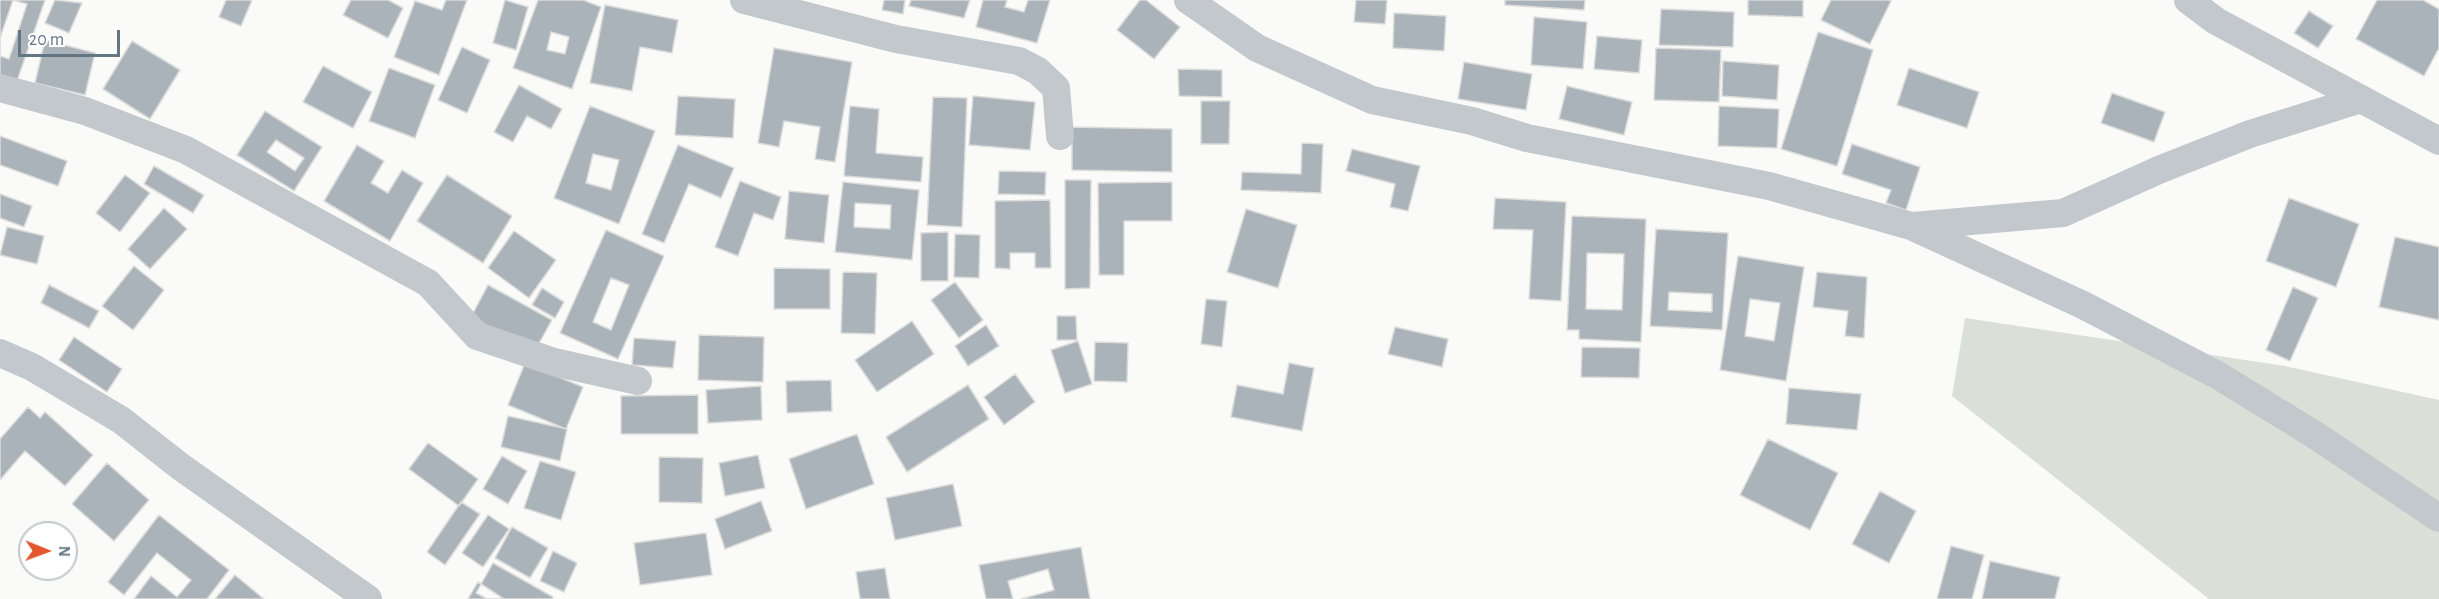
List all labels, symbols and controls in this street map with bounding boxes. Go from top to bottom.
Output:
scale bar [21,18,123,56]
text: 20 m [29,31,64,49]
north arrow [18,521,78,581]
text: N [56,546,72,557]

